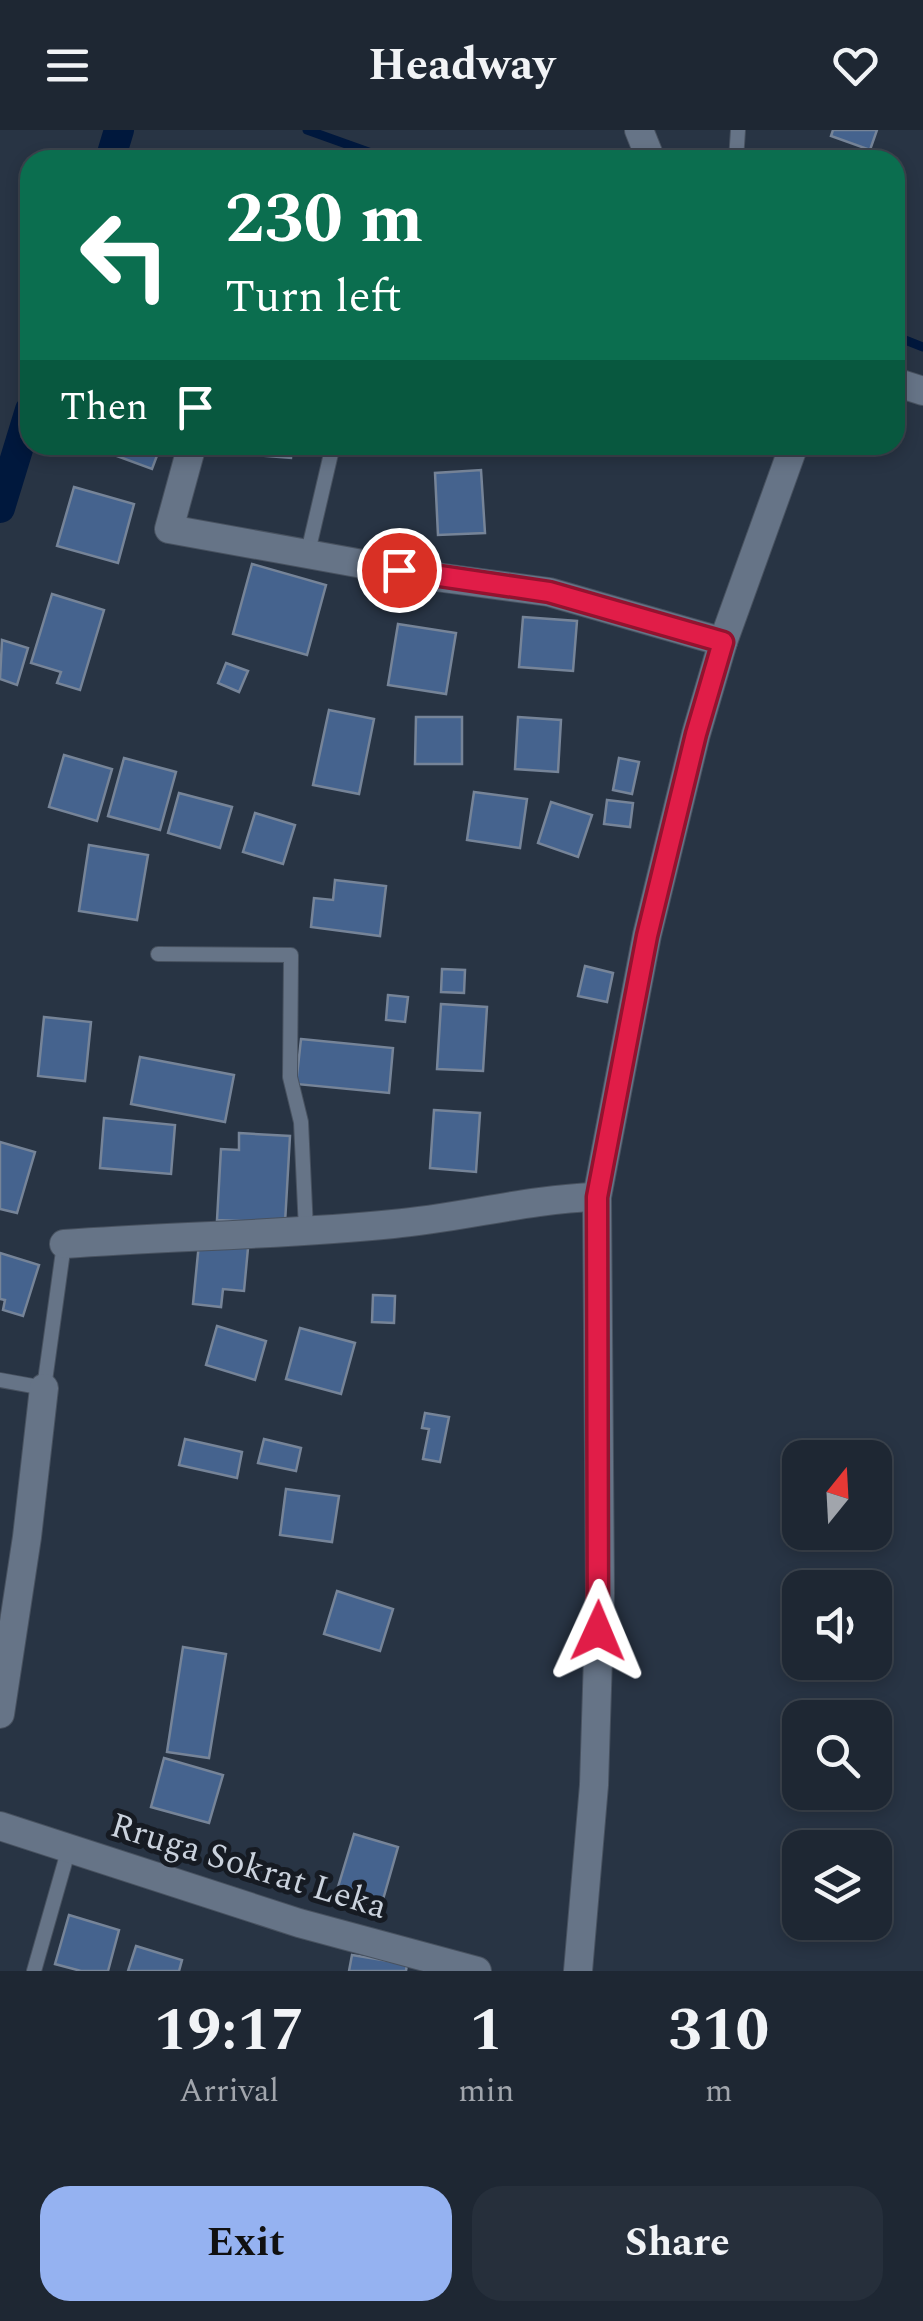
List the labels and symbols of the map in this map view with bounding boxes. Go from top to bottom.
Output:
pin [357,528,442,613]
north arrow [782,1440,892,1550]
position arrow [546,1579,650,1683]
street label: Rruga Sokrat Leka [104,1799,393,1934]

